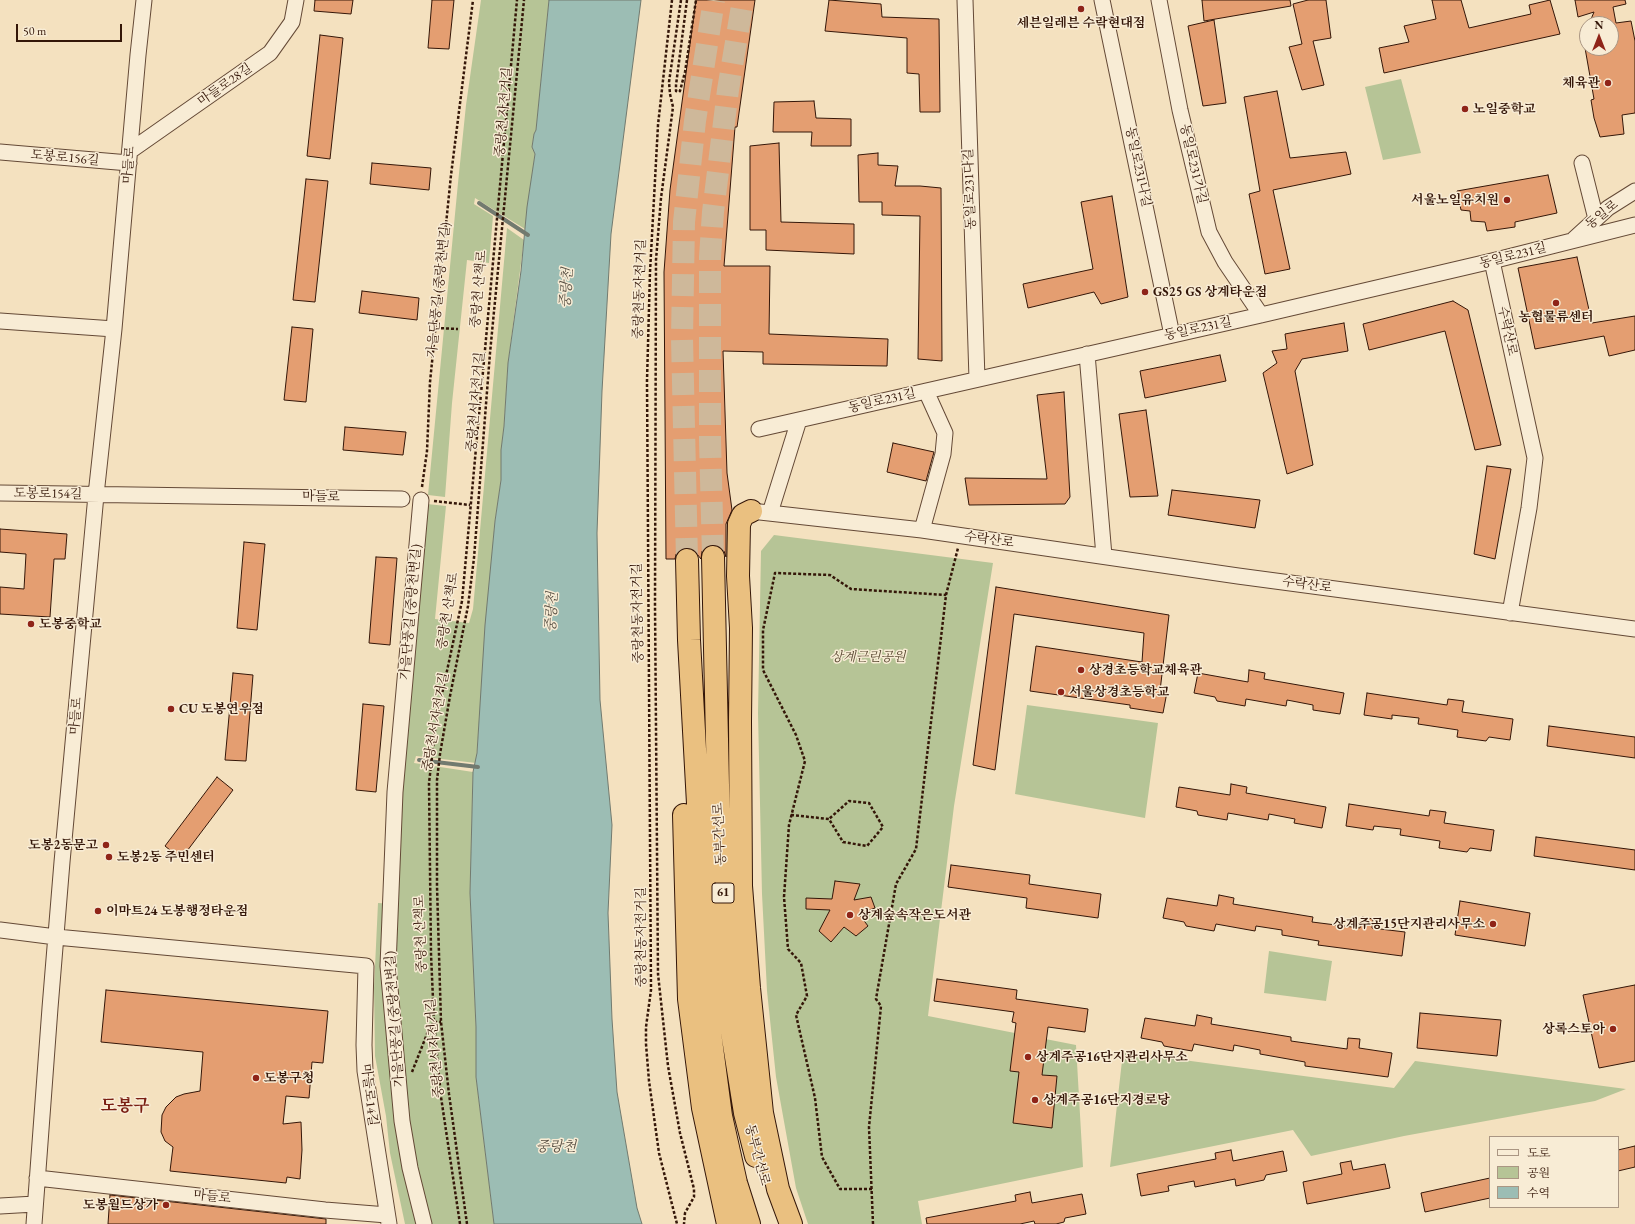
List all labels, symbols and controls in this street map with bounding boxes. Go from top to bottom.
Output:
marker: 세븐일레븐 수락현대점 [1076,4,1086,14]
place label: 세븐일레븐 수락현대점 [1017,15,1145,31]
scale bar [18,16,124,42]
north arrow [1579,16,1619,56]
text: N [1595,18,1603,32]
text: 50 m [23,23,46,39]
street label: 마들로28길 [195,61,255,109]
street label: 중랑천 자전거길 [492,66,516,158]
place label: 체육관 [1562,75,1600,91]
marker: 체육관 [1603,78,1613,88]
place label: 노일중학교 [1473,101,1536,117]
marker: 노일중학교 [1460,104,1470,114]
street label: 동일로231가길 [1176,123,1210,205]
street label: 동일로231나길 [1122,126,1154,208]
street label: 마들로 [120,146,138,184]
street label: 도봉로156길 [30,147,100,169]
street label: 동일로231다길 [961,148,979,230]
place label: 서울노일유치원 [1411,192,1499,208]
marker: 서울노일유치원 [1502,195,1512,205]
street label: 동일로 [1582,197,1622,233]
street label: 가을단풍길 (중랑천변길) [424,221,454,359]
street label: 중랑천동자전거길 [630,239,650,339]
street label: 동일로231길 [1478,240,1548,272]
street label: 중랑천 산책로 [468,249,490,329]
water label: 중랑천 [557,267,577,309]
place label: GS25 GS 상계타운점 [1153,284,1267,300]
marker: GS25 GS 상계타운점 [1140,287,1150,297]
marker: 농협물류센터 [1551,298,1561,308]
street label: 수락산로 [1494,305,1520,357]
place label: 농협물류센터 [1518,309,1594,325]
street label: 동일로231길 [1163,314,1233,344]
street label: 중랑천서자전거길 [464,351,488,453]
street label: 동일로231길 [847,386,917,416]
street label: 도봉로154길 [13,486,83,502]
street label: 마들로 [302,489,340,505]
street label: 수락산로 [963,529,1015,551]
street label: 가을단풍길 (중랑천변길) [397,543,425,681]
street label: 중랑천동자전거길 [629,563,647,663]
street label: 중랑천 산책로 [434,571,462,651]
street label: 수락산로 [1281,574,1333,596]
water label: 중랑천 [543,591,561,633]
place label: 도봉중학교 [39,616,102,632]
marker: 도봉중학교 [26,619,36,629]
park label: 상계근린공원 [830,649,906,665]
place label: 상경초등학교체육관 [1089,662,1202,678]
marker: 상경초등학교체육관 [1076,665,1086,675]
street label: 중랑천서자전거길 [420,671,452,773]
place label: 서울상경초등학교 [1069,684,1169,700]
marker: 서울상경초등학교 [1056,687,1066,697]
street label: 마들로 [67,697,85,735]
place label: CU 도봉연우점 [179,701,264,717]
marker: CU 도봉연우점 [166,704,176,714]
street label: 동부간선로 [711,802,729,866]
place label: 도봉2동문고 [28,837,98,853]
marker: 도봉2동문고 [101,840,111,850]
place label: 도봉2동 주민센터 [117,849,215,865]
marker: 도봉2동 주민센터 [104,852,114,862]
road number: 61 [712,883,734,903]
street label: 중랑천동자전거길 [633,887,649,987]
street label: 중랑천 산책로 [412,895,430,973]
place label: 이마트24 도봉행정타운점 [106,903,248,919]
marker: 이마트24 도봉행정타운점 [93,906,103,916]
place label: 상계숲속작은도서관 [858,907,971,923]
marker: 상계숲속작은도서관 [845,910,855,920]
place label: 상계주공15단지관리사무소 [1333,916,1485,932]
marker: 상계주공15단지관리사무소 [1488,919,1498,929]
street label: 가을단풍길 (중랑천변길) [382,950,408,1088]
street label: 중랑천서자전거길 [423,997,447,1099]
place label: 상록스토아 [1542,1021,1605,1037]
marker: 상록스토아 [1608,1024,1618,1034]
place label: 상계주공16단지관리사무소 [1036,1049,1188,1065]
marker: 상계주공16단지관리사무소 [1023,1052,1033,1062]
street label: 마들로14길 [357,1063,381,1127]
place label: 도봉구청 [264,1070,314,1086]
marker: 도봉구청 [251,1073,261,1083]
place label: 상계주공16단지경로당 [1043,1092,1170,1108]
marker: 상계주공16단지경로당 [1030,1095,1040,1105]
district label: 도봉구 [100,1096,150,1116]
street label: 동부간선로 [741,1123,773,1187]
legend [1489,1136,1619,1208]
water label: 중랑천 [536,1139,576,1155]
text: 도로 [1527,1145,1550,1161]
text: 공원 [1527,1165,1550,1181]
text: 수역 [1527,1185,1550,1201]
street label: 마들로 [192,1187,232,1207]
place label: 도봉월드상가 [83,1197,158,1213]
marker: 도봉월드상가 [161,1200,171,1210]

